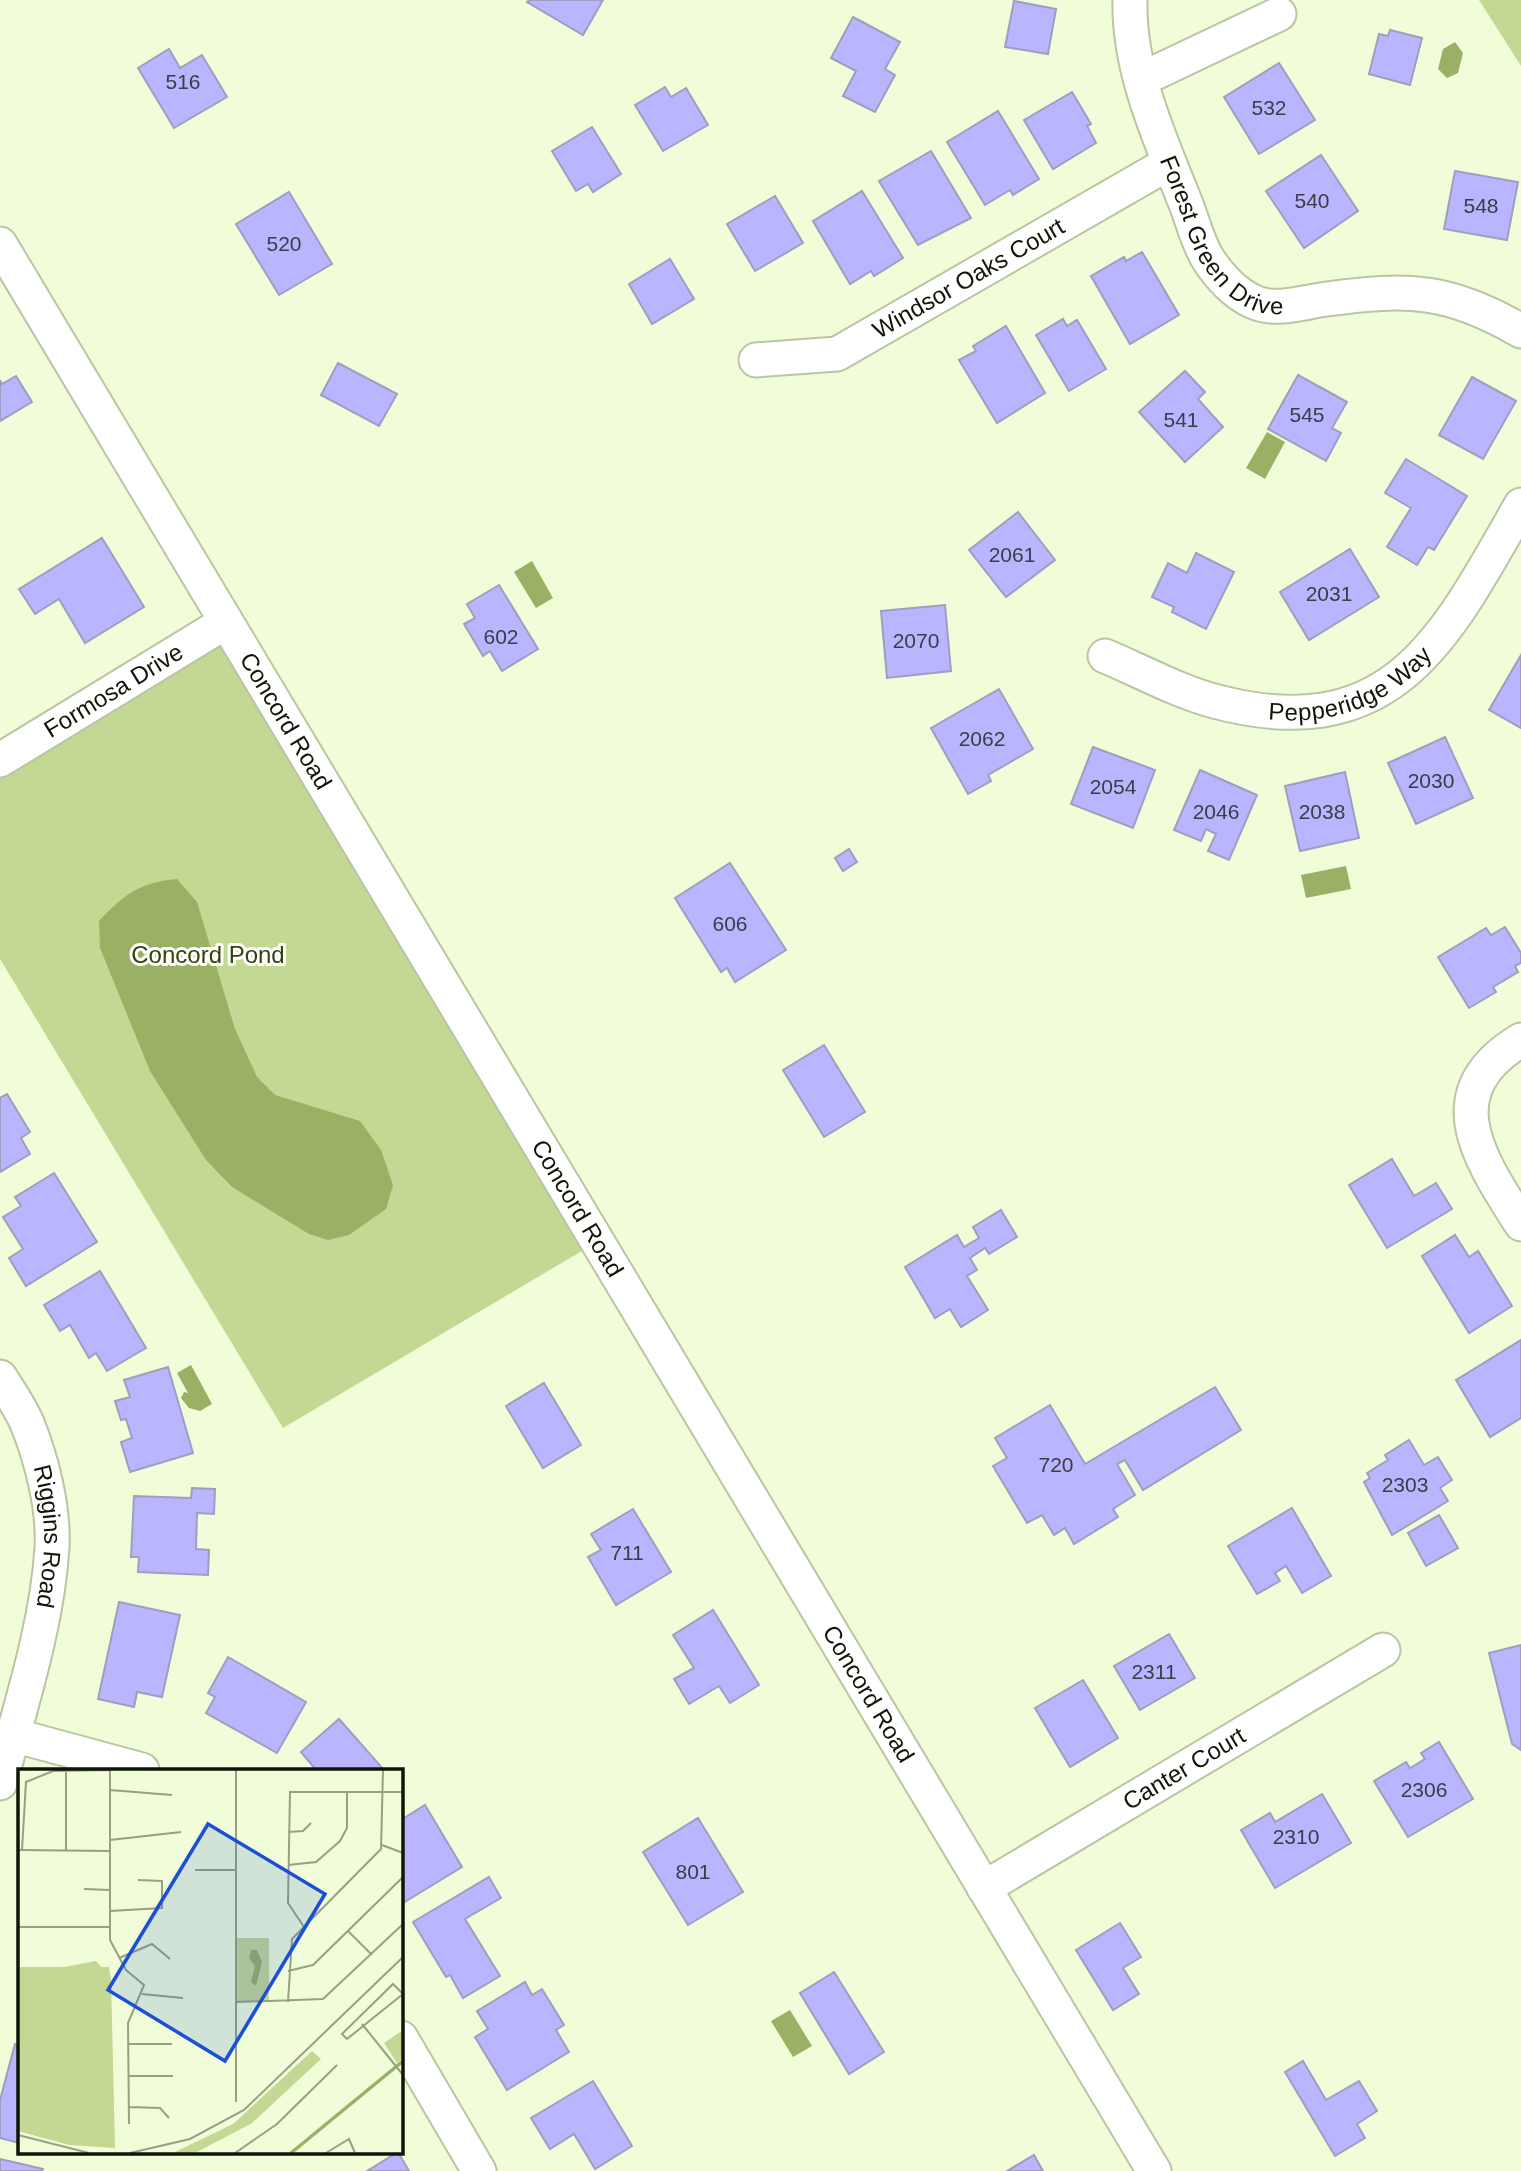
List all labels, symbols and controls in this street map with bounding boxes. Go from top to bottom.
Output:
house number: 516 [165,70,201,93]
house number: 532 [1251,96,1287,119]
street label: Forest Green Drive [1155,151,1283,319]
house number: 540 [1294,189,1330,212]
house number: 548 [1463,194,1499,217]
street label: Windsor Oaks Court [868,212,1069,343]
house number: 520 [266,232,302,255]
house number: 545 [1289,403,1325,426]
house number: 541 [1163,408,1199,431]
house number: 2061 [989,543,1035,566]
house number: 2031 [1306,582,1352,605]
house number: 602 [483,625,519,648]
house number: 2070 [893,629,939,652]
street label: Formosa Drive [39,638,187,743]
street label: Pepperidge Way [1268,641,1436,725]
street label: Concord Road [235,647,337,794]
house number: 2062 [959,727,1005,750]
house number: 2030 [1408,769,1454,792]
house number: 2054 [1090,775,1137,798]
house number: 2046 [1193,800,1239,823]
house number: 2038 [1299,800,1345,823]
house number: 606 [712,912,748,935]
park label: Concord Pond [131,941,285,968]
street label: Concord Road [527,1135,629,1281]
house number: 720 [1038,1453,1074,1476]
street label: Riggins Road [29,1462,66,1610]
house number: 2303 [1382,1473,1428,1496]
house number: 711 [610,1541,644,1564]
street label: Concord Road [817,1620,920,1767]
house number: 2311 [1131,1660,1177,1683]
street label: Canter Court [1118,1721,1250,1815]
inset map [18,1769,402,2154]
house number: 2306 [1401,1778,1447,1801]
house number: 2310 [1273,1825,1319,1848]
house number: 801 [675,1860,711,1883]

